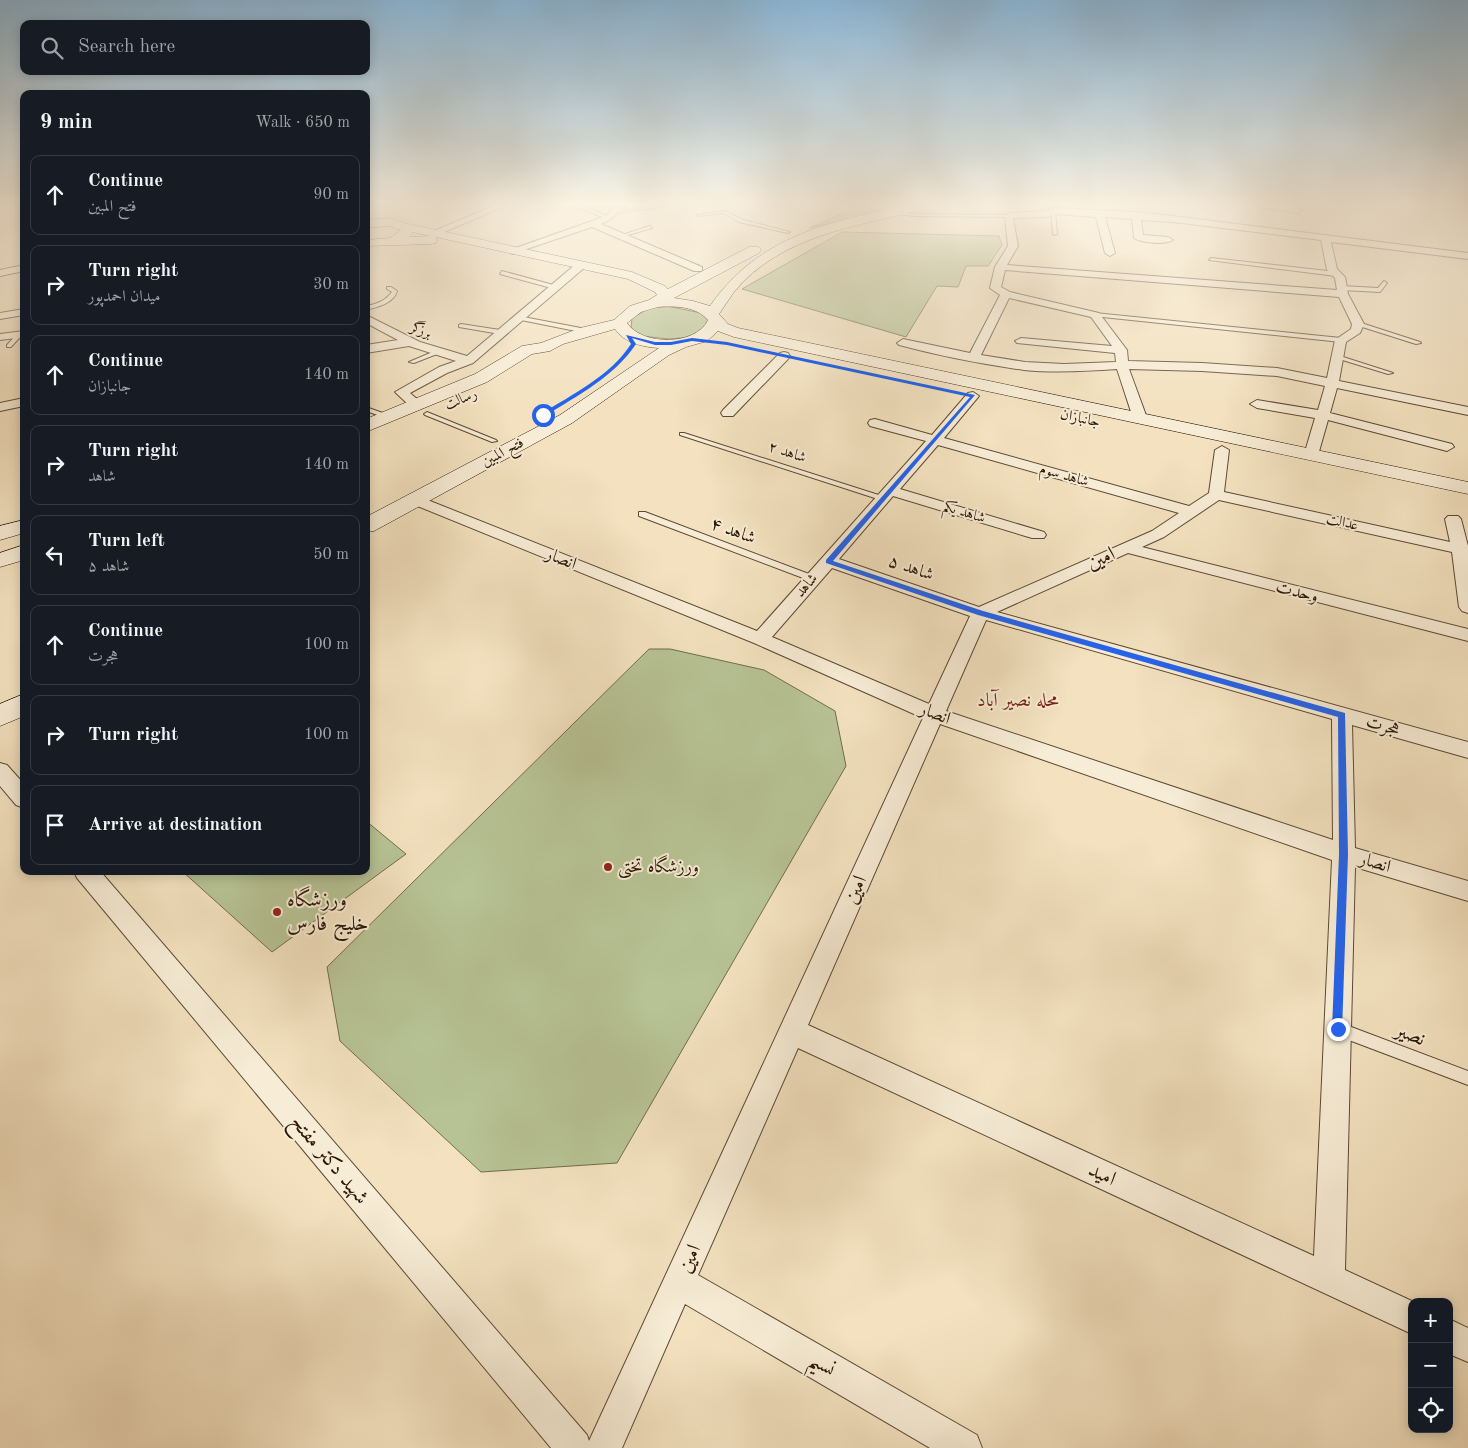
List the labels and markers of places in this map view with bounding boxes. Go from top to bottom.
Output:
place label: ورزشگاه تختی [618,854,699,879]
marker: ورزشگاه تختی [602,861,614,873]
place label: ورزشگاه خلیج فارس [287,886,369,942]
marker: ورزشگاه خلیج فارس [271,906,283,918]

